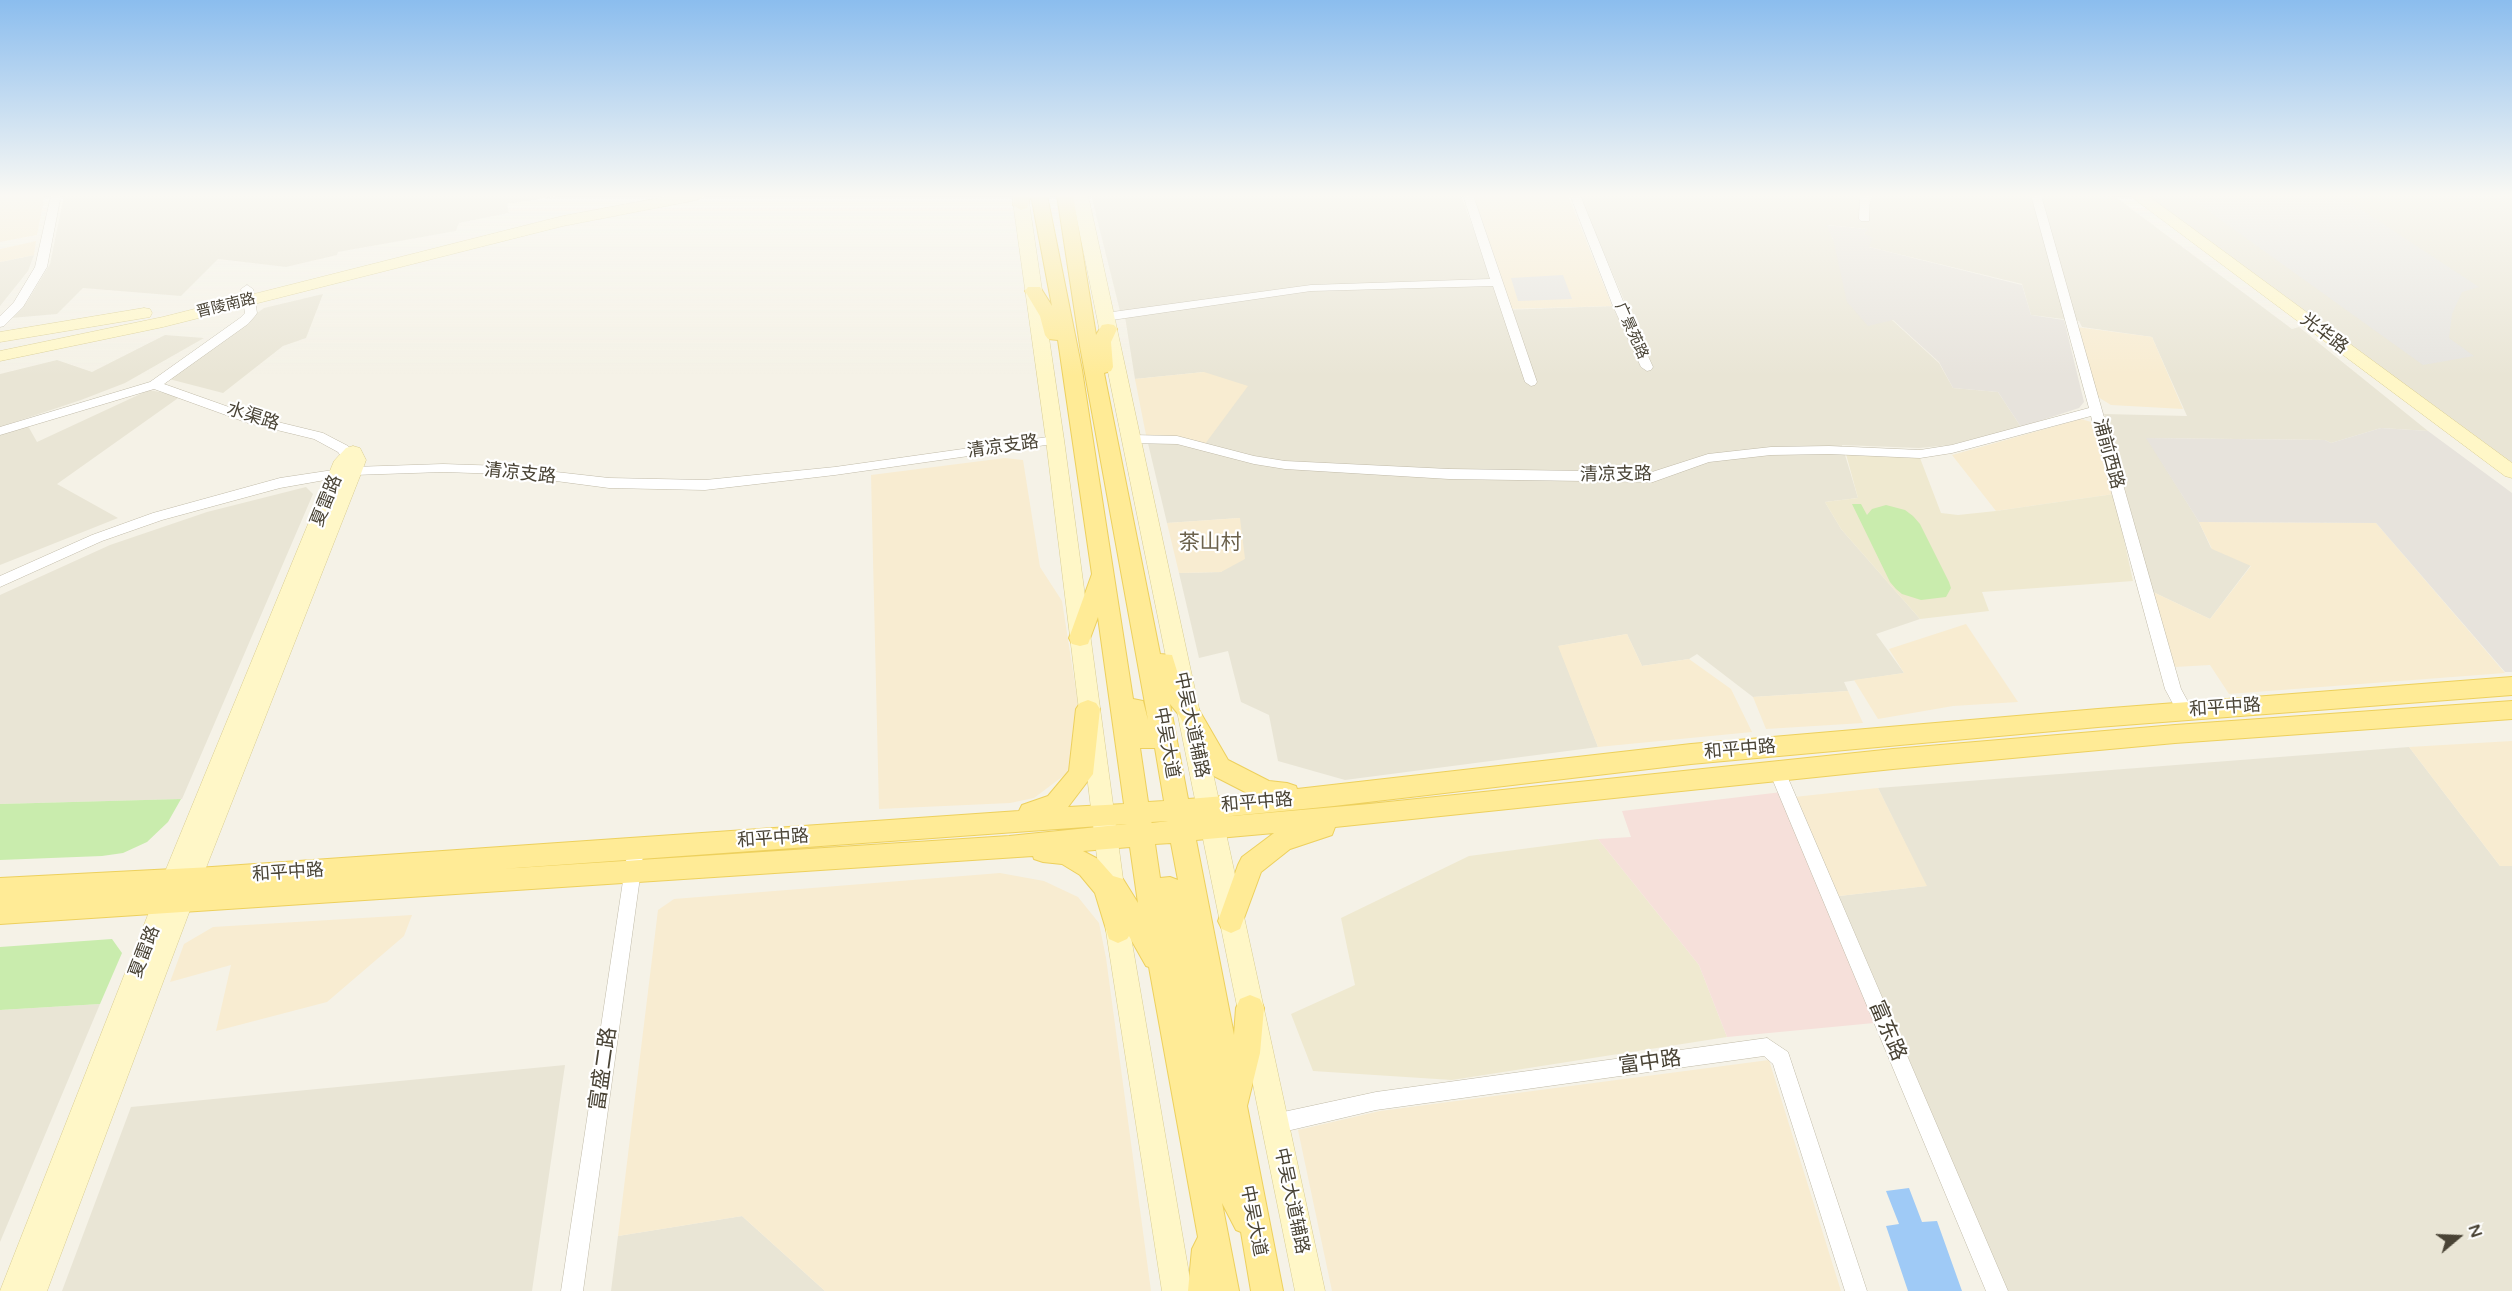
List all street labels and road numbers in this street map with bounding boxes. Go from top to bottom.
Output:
street label: 晋陵南路 [195,290,257,322]
street label: 广景苑路 [1611,300,1651,362]
street label: 光华路 [2296,309,2352,359]
street label: 水渠路 [224,398,282,436]
street label: 浦前西路 [2088,416,2128,492]
street label: 清凉支路 [966,431,1040,463]
street label: 清凉支路 [483,459,557,489]
street label: 清凉支路 [1580,464,1652,486]
street label: 夏雷路 [307,472,347,530]
street label: 中吴大道辅路 [1169,670,1213,780]
street label: 和平中路 [2188,695,2262,721]
street label: 中吴大道 [1149,706,1183,780]
street label: 和平中路 [1703,736,1777,764]
street label: 和平中路 [1220,789,1294,817]
street label: 和平中路 [736,826,810,852]
street label: 和平中路 [251,860,325,886]
street label: 夏雷路 [125,923,165,981]
street label: 富东路 [1863,997,1911,1065]
street label: 富盛二路 [586,1026,622,1112]
street label: 富中路 [1617,1046,1683,1080]
street label: 中吴大道辅路 [1269,1146,1313,1256]
street label: 中吴大道 [1236,1184,1270,1258]

